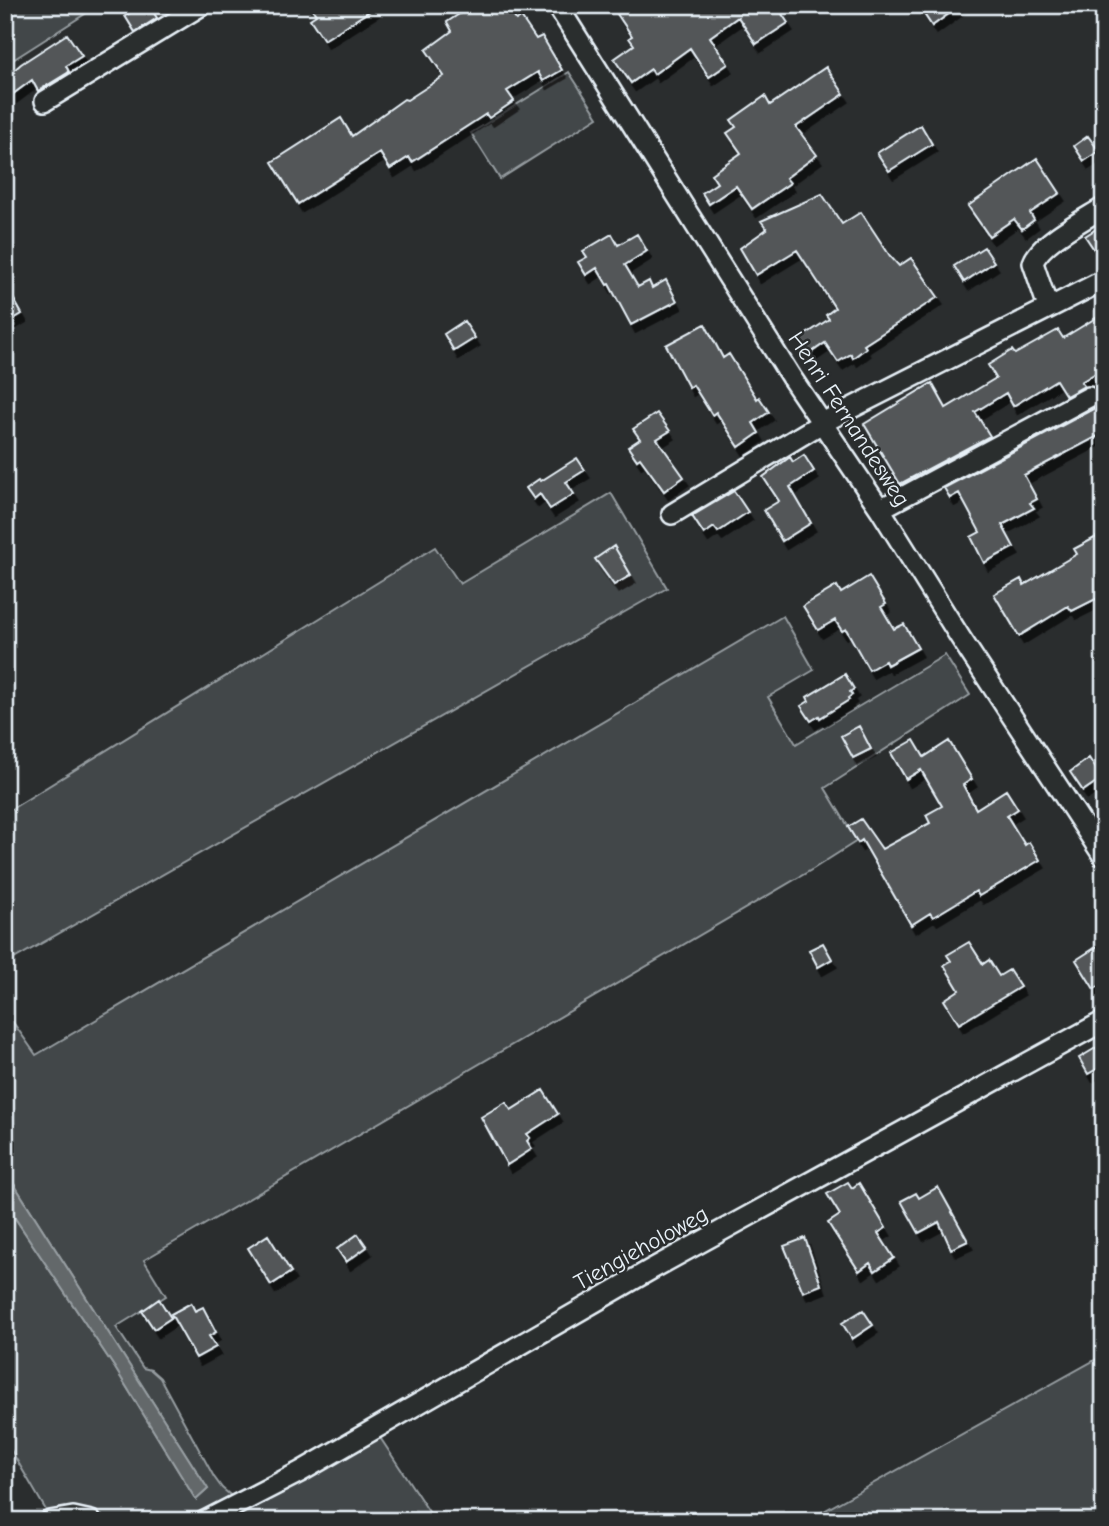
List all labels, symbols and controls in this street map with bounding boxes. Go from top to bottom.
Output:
street label: Henri Fernandesweg [782,326,916,512]
street label: Tiengieholoweg [569,1200,713,1296]

